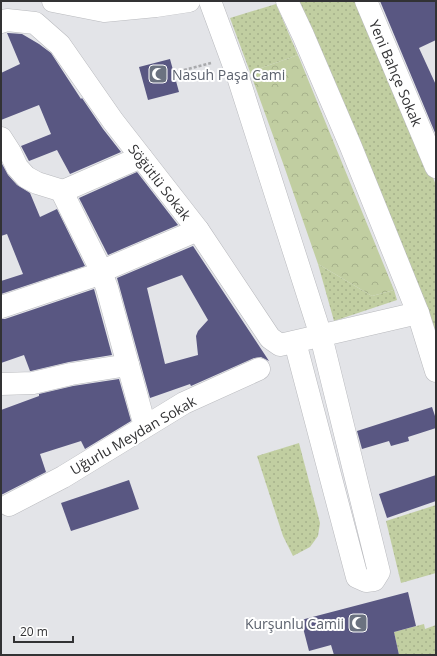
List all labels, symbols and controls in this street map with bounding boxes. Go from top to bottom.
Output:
street label: Yeni Bahçe Sokak [365,17,427,130]
mosque icon: Nasuh Paşa Cami [147,63,169,85]
place label: Nasuh Paşa Cami [172,65,285,84]
street label: Söğütlü Sokak [124,140,196,224]
street label: Uğurlu Meydan Sokak [67,391,200,479]
mosque icon: Kurşunlu Camii [347,612,369,634]
place label: Kurşunlu Camii [245,614,344,633]
scale bar [14,618,73,644]
text: 20 m [20,623,48,640]

